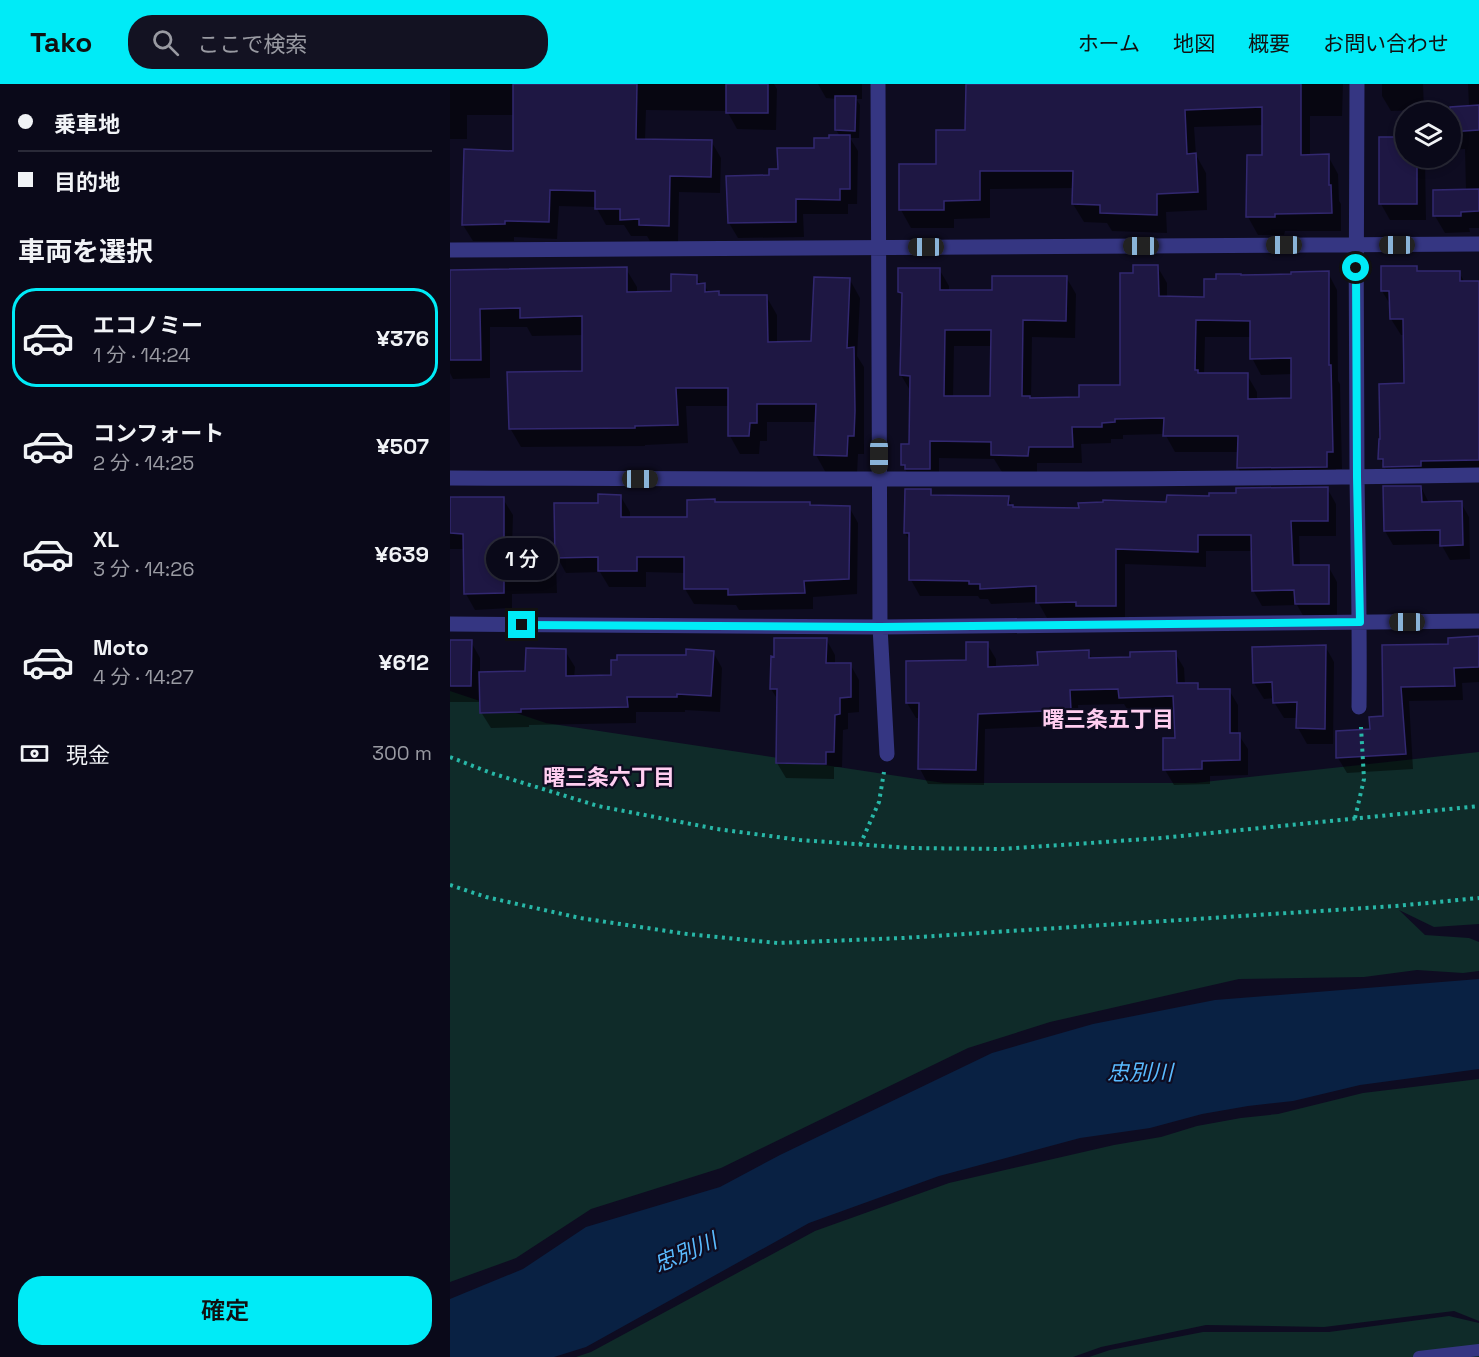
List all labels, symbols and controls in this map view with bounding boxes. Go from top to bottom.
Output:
search box [128,15,548,69]
text: Tako [30,24,92,60]
icon: search [149,26,182,59]
text: ここで検索 [197,30,307,58]
text: ホーム [1078,30,1140,57]
text: 地図 [1173,30,1215,57]
text: 概要 [1248,30,1290,57]
text: お問い合わせ [1323,30,1449,57]
map controls [1395,102,1461,168]
button: layers [1395,102,1461,168]
text: 乗車地 [54,110,120,138]
text: 目的地 [54,168,120,196]
text: 車両を選択 [18,234,153,269]
car [1266,236,1302,254]
car [1379,236,1415,254]
car [1123,237,1159,255]
car [908,238,944,256]
route start [1342,254,1369,281]
icon: car [21,311,75,365]
text: エコノミー [93,311,203,339]
text: ¥376 [376,324,429,352]
text: 1 分 · 14:24 [93,342,190,368]
icon: car [21,419,75,473]
text: コンフォート [93,419,224,447]
text: ¥507 [376,432,429,460]
car [870,438,888,474]
text: 2 分 · 14:25 [93,450,194,476]
car [622,470,658,488]
text: XL [93,525,119,553]
icon: car [21,527,75,581]
callout: 1 分 [486,538,558,580]
text: ¥639 [375,540,429,568]
text: 1 分 [505,546,539,572]
text: 3 分 · 14:26 [93,556,194,582]
route end [508,611,535,638]
car [1389,613,1425,631]
text: Moto [93,633,149,661]
icon: car [21,635,75,689]
text: ¥612 [379,648,429,676]
text: 4 分 · 14:27 [93,664,194,690]
district label: 曙三条五丁目 [1042,705,1174,733]
icon: cash [18,737,51,770]
text: 300 m [372,740,432,766]
text: 現金 [66,741,110,769]
district label: 曙三条六丁目 [543,763,675,791]
water label: 忠別川 [1107,1058,1175,1086]
water label: 忠別川 [649,1225,723,1278]
button: 確定 [18,1276,432,1345]

